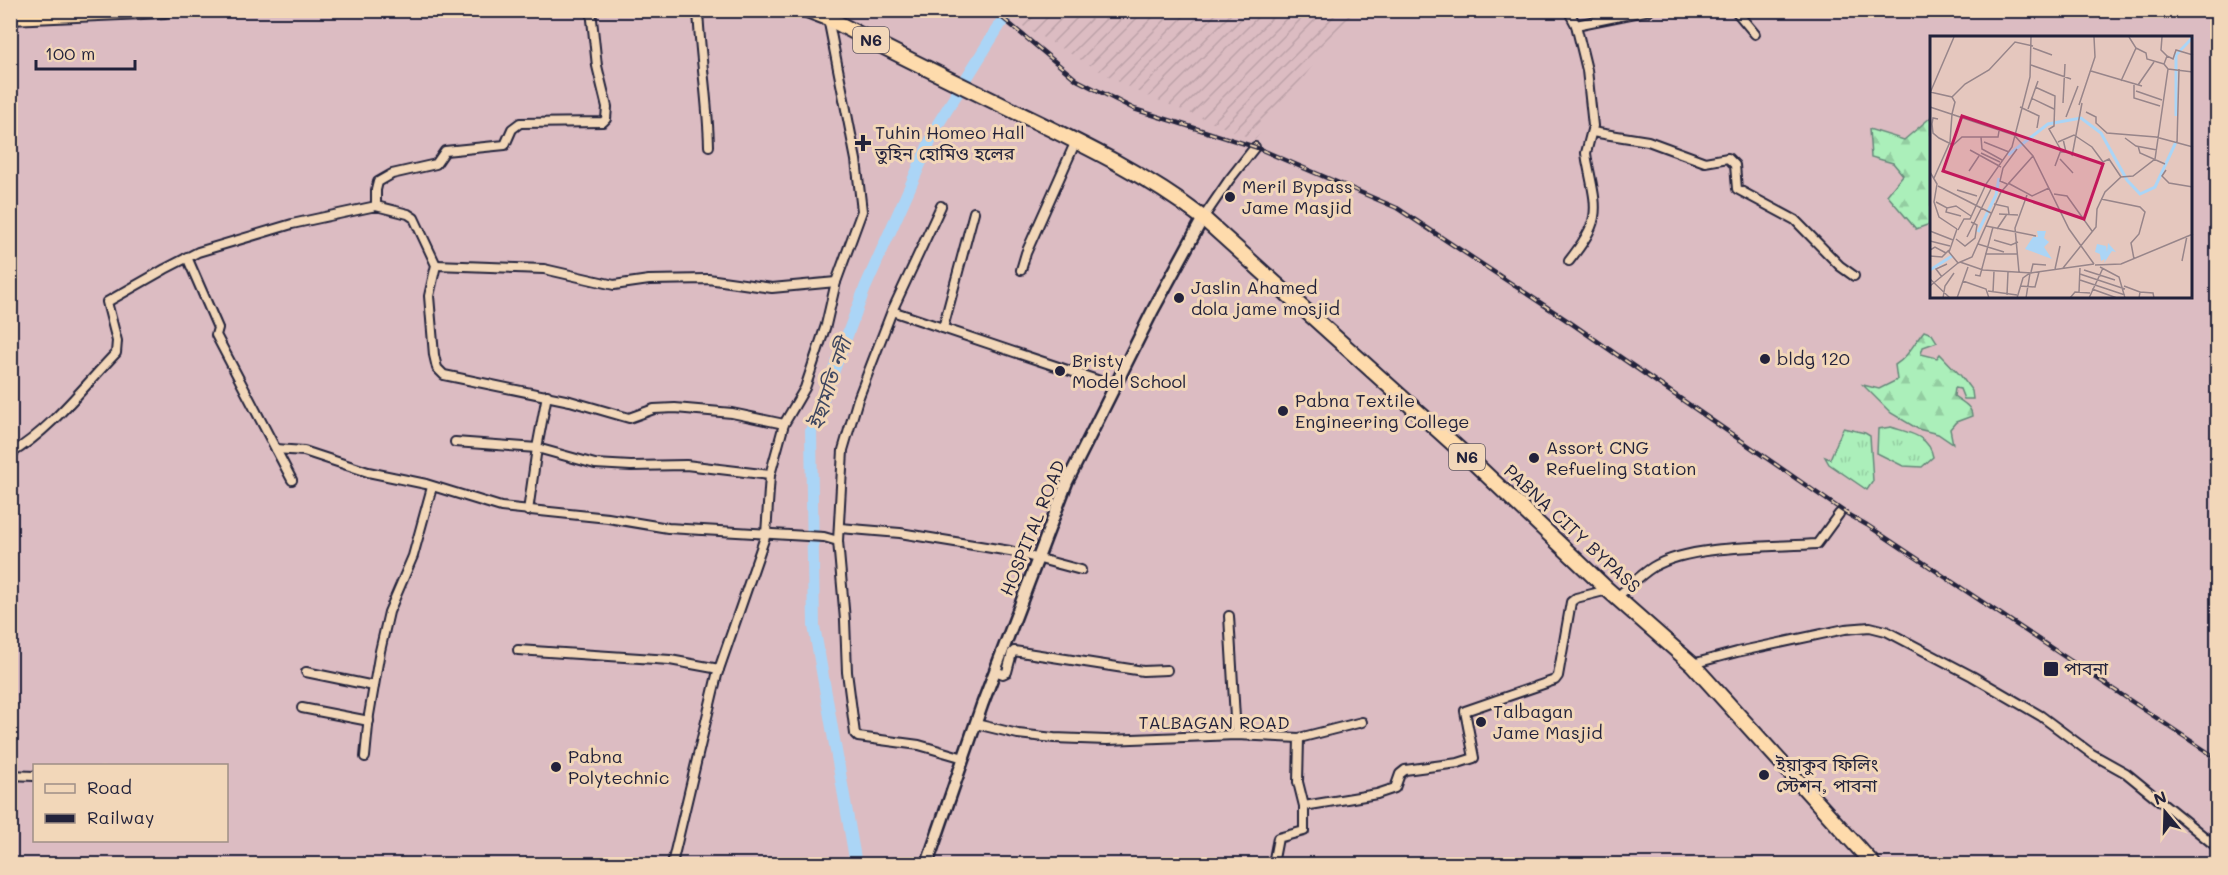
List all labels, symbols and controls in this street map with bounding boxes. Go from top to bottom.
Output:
road number: N6 [853,27,889,53]
scale bar [36,33,135,71]
inset map [1930,36,2192,298]
text: 100 m [45,41,95,65]
place label: Tuhin Homeo Hall তুহিন হোমিও হলের [874,120,1025,165]
marker: Tuhin Homeo Hall তুহিন হোমিও হলের [856,136,870,150]
place label: Meril Bypass Jame Masjid [1242,174,1353,219]
marker: Meril Bypass Jame Masjid [1223,190,1237,204]
place label: Jaslin Ahamed dola jame mosjid [1191,275,1340,320]
marker: Jaslin Ahamed dola jame mosjid [1172,291,1186,305]
water label: ইছামতি নদী [801,331,858,433]
place label: bldg 120 [1777,346,1850,370]
place label: Bristy Model School [1072,348,1187,393]
marker: bldg 120 [1758,352,1772,366]
marker: Bristy Model School [1053,364,1067,378]
place label: Pabna Textile Engineering College [1295,388,1470,433]
marker: Pabna Textile Engineering College [1276,404,1290,418]
place label: Assort CNG Refueling Station [1546,435,1696,480]
road number: N6 [1449,444,1485,470]
marker: Assort CNG Refueling Station [1527,451,1541,465]
street label: HOSPITAL ROAD [994,456,1070,599]
street label: PABNA CITY BYPASS [1499,459,1646,598]
place label: পাবনা [2064,656,2108,680]
marker: পাবনা [2042,660,2060,678]
place label: Talbagan Jame Masjid [1493,699,1603,744]
street label: TALBAGAN ROAD [1138,710,1290,734]
marker: Talbagan Jame Masjid [1474,715,1488,729]
place label: Pabna Polytechnic [568,744,669,789]
place label: ইয়াকুব ফিলিং স্টেশন, পাবনা [1775,752,1878,797]
marker: Pabna Polytechnic [549,760,563,774]
legend [33,764,228,842]
marker: ইয়াকুব ফিলিং স্টেশন, পাবনা [1757,768,1771,782]
text: Road [87,775,132,799]
north arrow [2135,782,2195,842]
text: N [2151,785,2169,809]
text: Railway [87,805,154,829]

